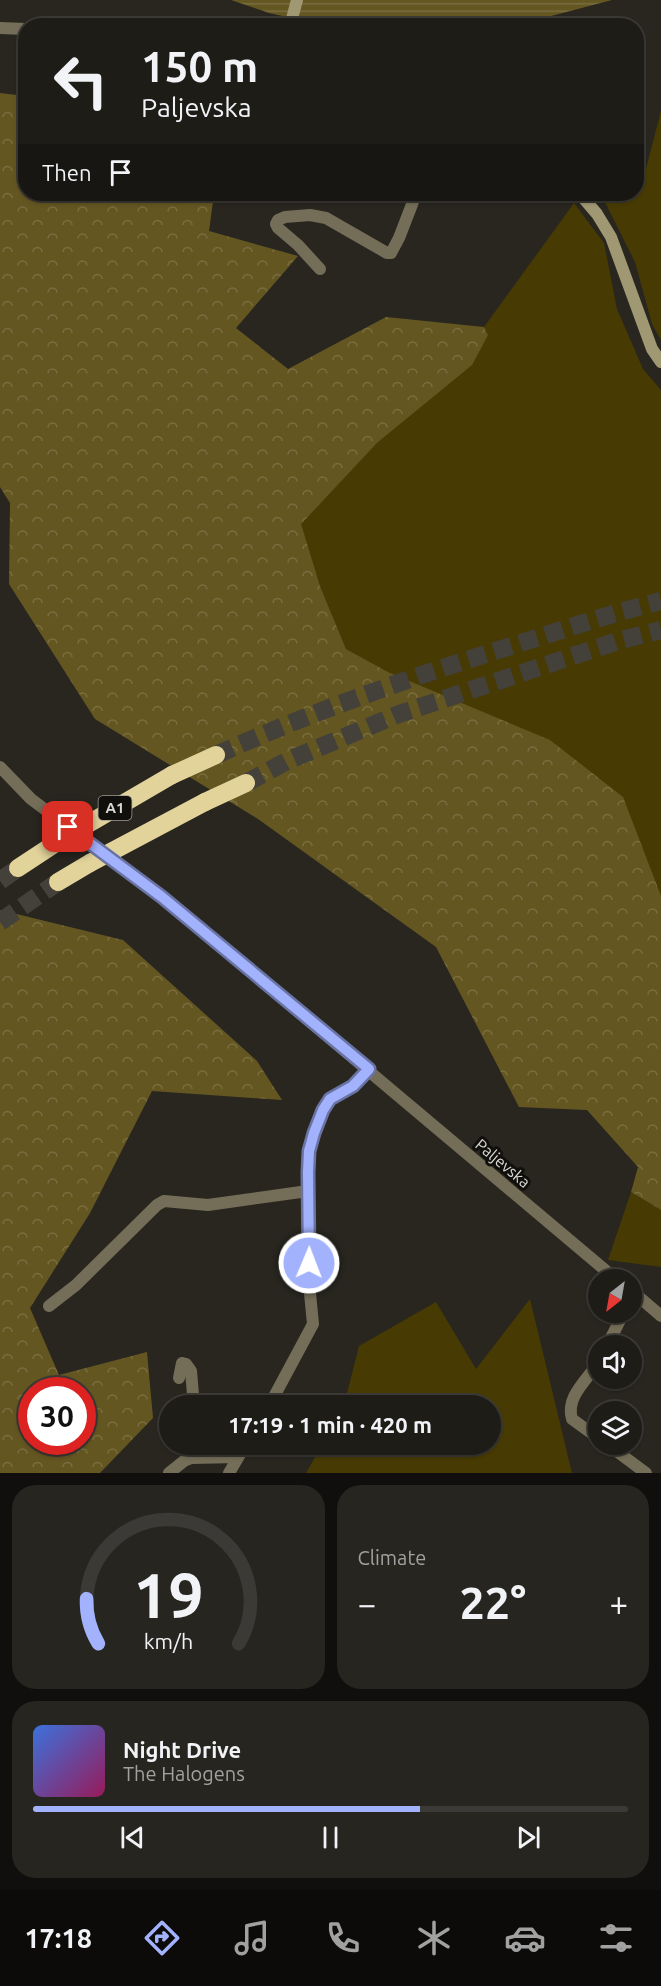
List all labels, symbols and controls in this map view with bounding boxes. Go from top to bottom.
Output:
icon: left [42,42,120,120]
text: 150 m [141,43,258,90]
text: Paljevska [141,92,252,122]
icon: arrive [104,156,137,189]
text: Then [42,160,92,185]
road number: A1 [98,796,132,820]
pin [42,801,93,852]
icon: arrive [51,810,84,843]
street label: Paljevska [472,1135,534,1191]
position arrow [277,1231,341,1295]
north arrow [588,1269,642,1323]
map controls [588,1269,642,1455]
button: sound [588,1335,642,1389]
speed limit sign: 30 [18,1377,96,1455]
button: layers [588,1401,642,1455]
text: 17:19 · 1 min · 420 m [228,1412,432,1437]
text: Climate [358,1546,426,1569]
text: 19 [133,1560,203,1630]
text: 22° [459,1577,526,1628]
text: − [358,1585,376,1622]
text: + [609,1585,628,1622]
text: km/h [143,1629,193,1653]
text: Night Drive [123,1737,241,1762]
text: The Halogens [123,1762,245,1785]
icon: previous [116,1821,149,1854]
icon: pause [314,1821,347,1854]
icon: next [512,1821,545,1854]
icon: directions [141,1917,183,1959]
icon: music [231,1917,273,1959]
icon: phone [322,1917,364,1959]
icon: climate [413,1917,455,1959]
icon: car [504,1917,546,1959]
icon: filters [595,1917,637,1959]
text: 17:18 [24,1923,92,1953]

